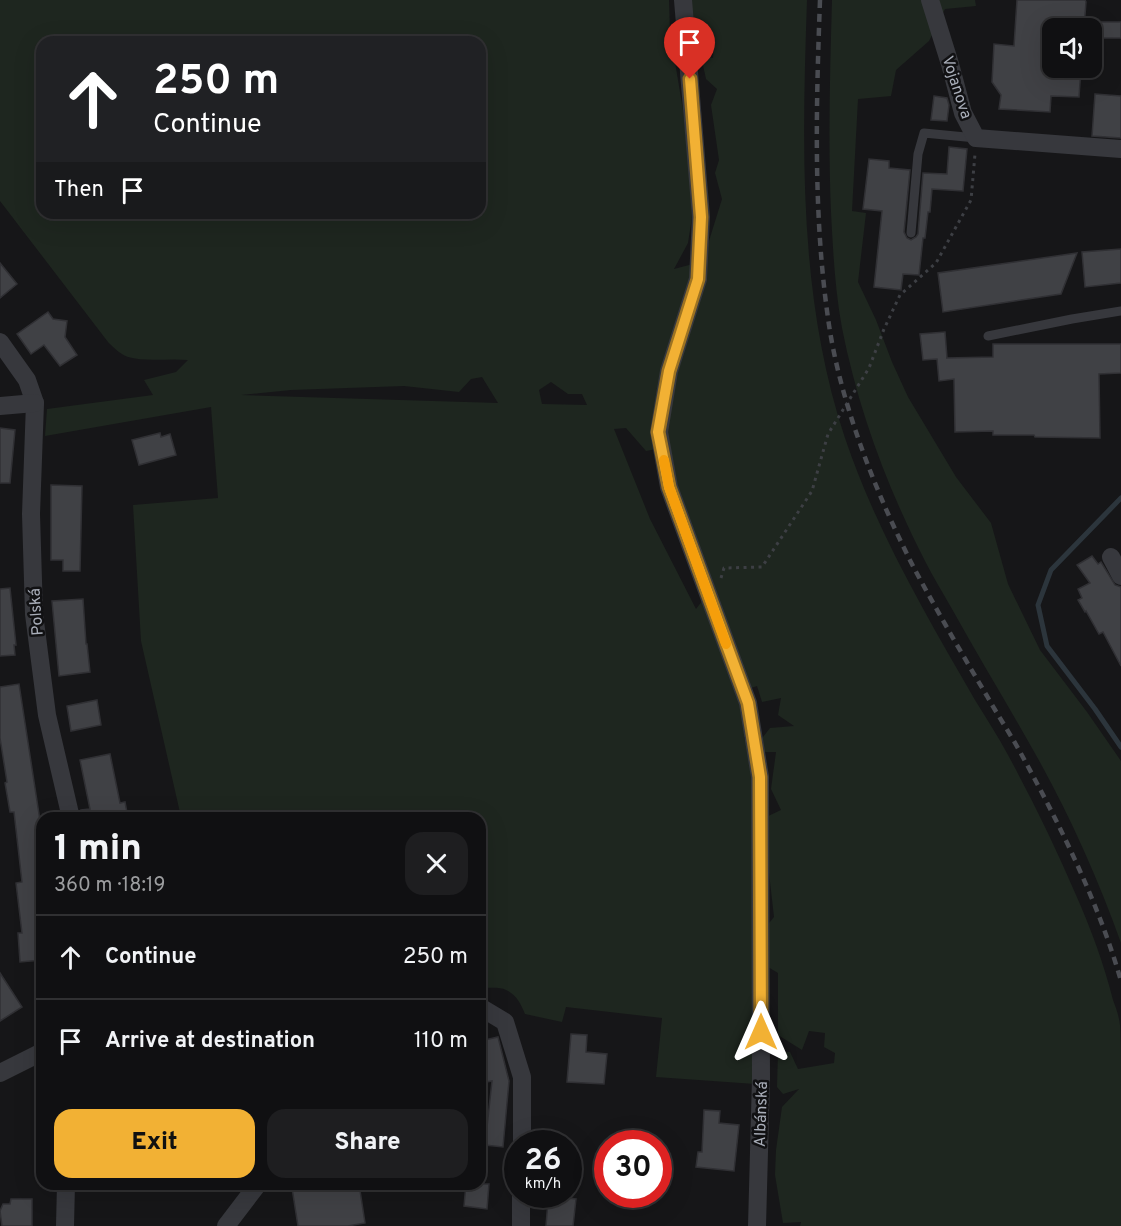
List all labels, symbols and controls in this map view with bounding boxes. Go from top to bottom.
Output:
pin [664,17,715,79]
map controls [1042,18,1102,78]
button: sound [1042,18,1102,78]
icon: arrive [673,26,706,59]
street label: Vojanova [937,54,976,122]
text: 250 m [153,56,279,109]
icon: ahead [54,60,132,138]
text: Continue [153,108,262,142]
icon: arrive [116,174,149,207]
text: Then [54,177,104,204]
street label: Polská [25,587,49,636]
text: 1 min [54,827,142,873]
button: close [405,832,468,895]
text: 360 m · 18:19 [54,873,165,899]
icon: ahead [54,941,87,974]
text: Continue [105,944,196,971]
text: 250 m [403,944,468,971]
position arrow [729,1000,793,1064]
icon: arrive [54,1025,87,1058]
text: Arrive at destination [105,1028,315,1055]
text: 110 m [414,1028,468,1055]
street label: Albánská [751,1081,773,1147]
button: Exit [54,1109,255,1178]
button: Share [267,1109,468,1178]
speed limit sign: 30 [594,1130,672,1208]
text: 26 [525,1143,561,1180]
text: km/h [525,1175,561,1194]

